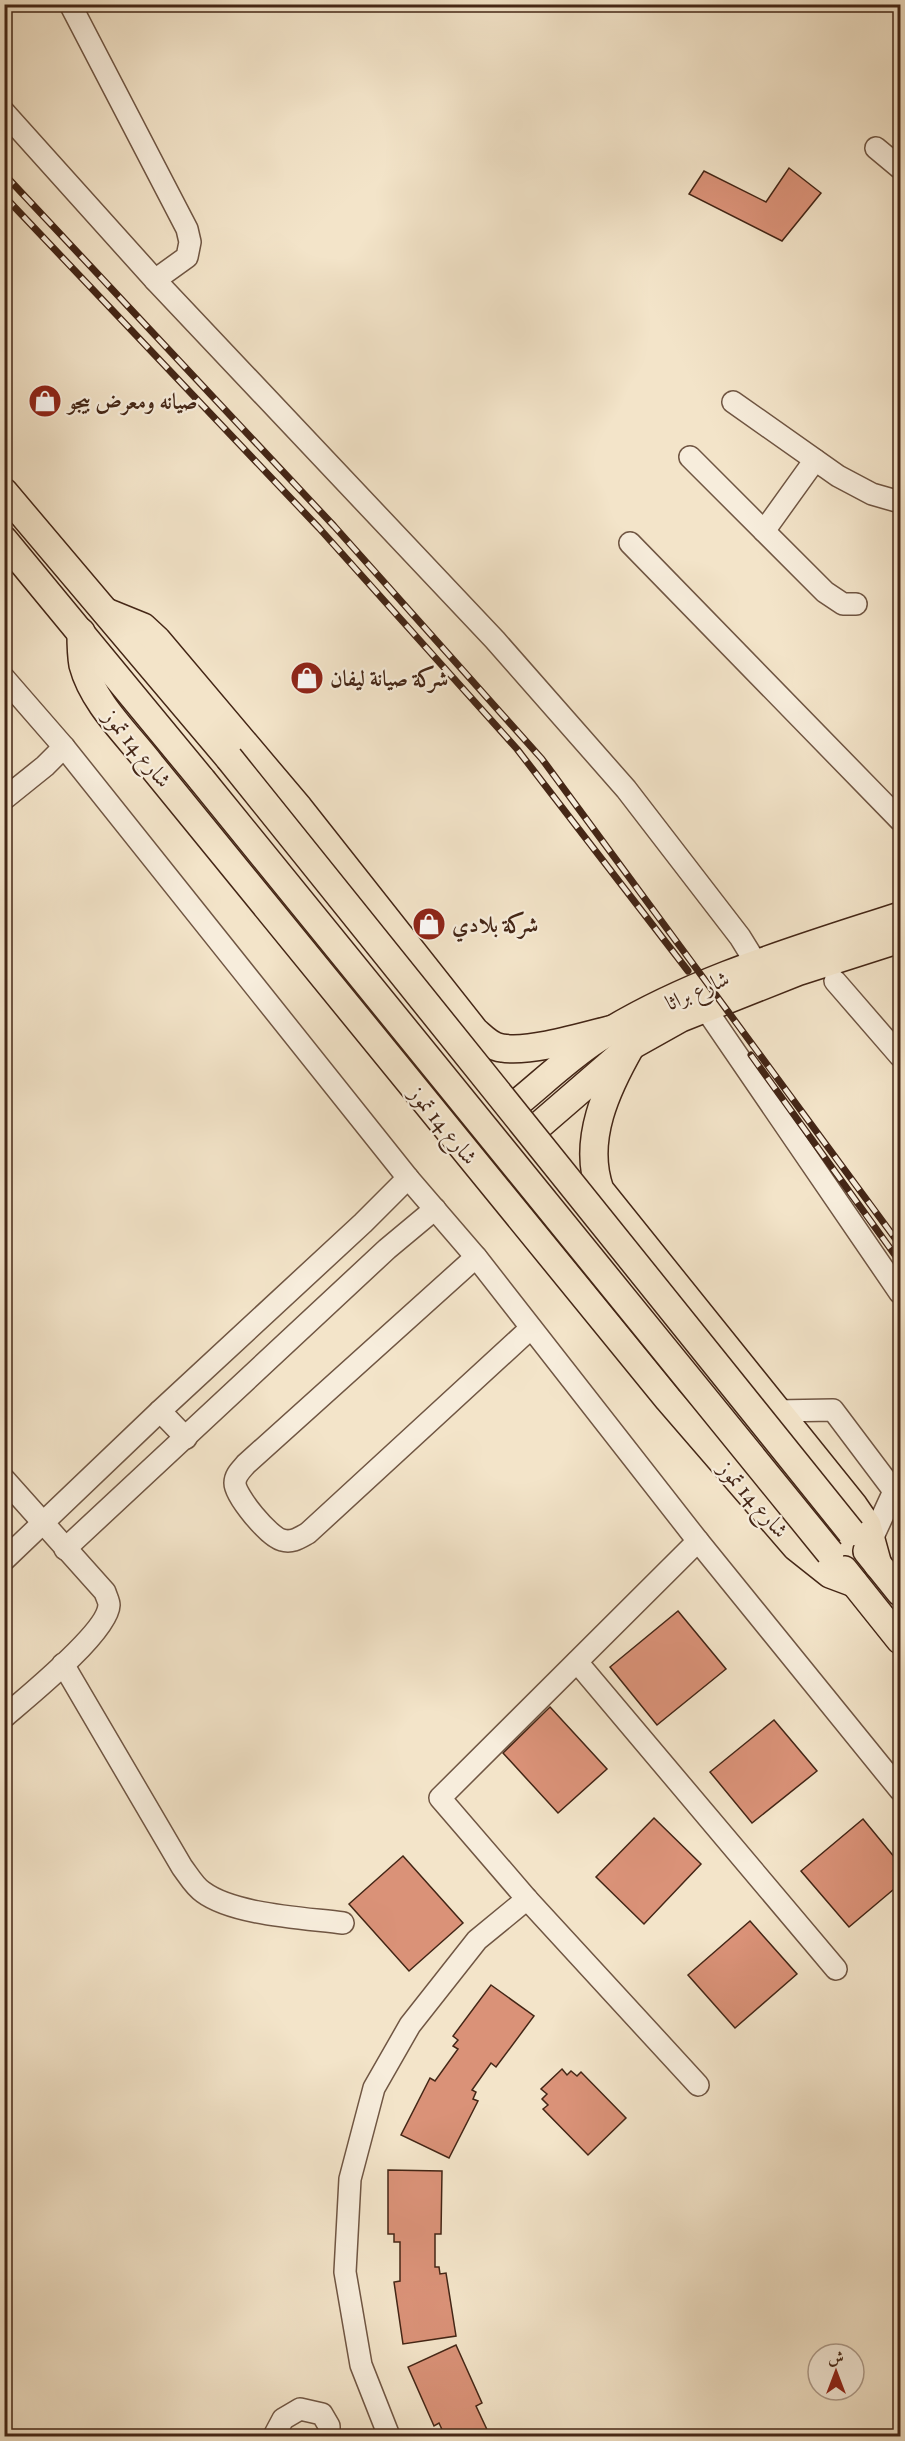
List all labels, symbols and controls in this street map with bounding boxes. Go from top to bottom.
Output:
shop icon: صيانه ومعرض بيجو [27,383,63,419]
place label: صيانه ومعرض بيجو [66,388,198,416]
shop icon: شركة صيانة ليفان [289,660,325,696]
place label: شركة صيانة ليفان [330,665,448,693]
street label: شارع 14 تموز [93,702,177,796]
shop icon: شركة بلادي [411,906,447,942]
place label: شركة بلادي [452,911,538,943]
street label: شارع براثا [661,964,735,1021]
street label: شارع 14 تموز [399,1079,483,1173]
street label: شارع 14 تموز [708,1454,794,1547]
north arrow [806,2342,866,2402]
text: ش [828,2348,844,2368]

